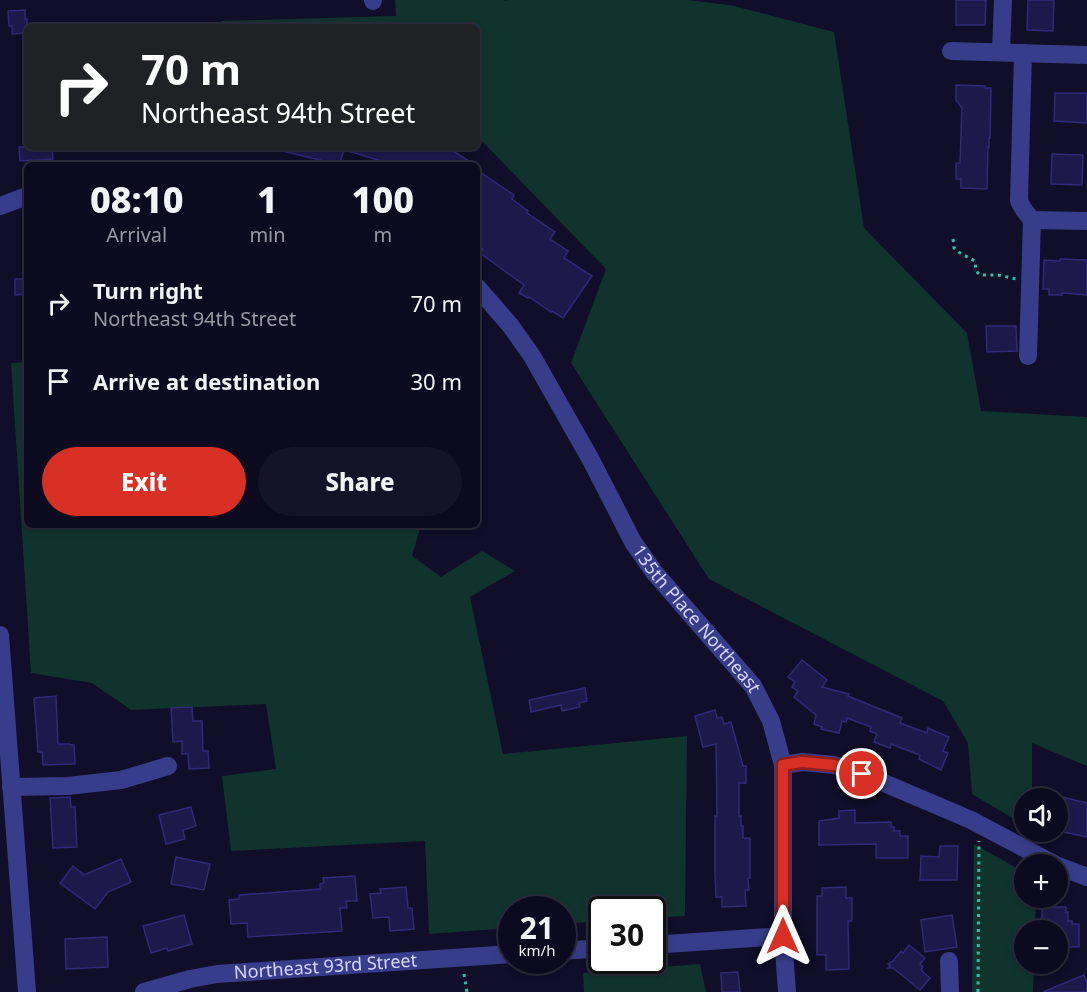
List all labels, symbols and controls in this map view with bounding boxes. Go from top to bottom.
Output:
text: 70 m [141,40,241,97]
icon: right [42,48,120,126]
text: Northeast 94th Street [141,94,415,131]
text: 08:10 [90,175,183,224]
text: 1 [257,175,278,224]
text: 100 [352,175,414,224]
text: Arrival [106,221,167,248]
text: min [249,221,286,248]
text: m [373,221,392,248]
text: Turn right [93,275,203,305]
icon: right [42,287,75,320]
text: 70 m [411,288,462,318]
text: Northeast 94th Street [93,305,296,332]
icon: arrive [42,365,75,398]
text: Arrive at destination [93,366,320,396]
text: 30 m [411,366,462,396]
button: Exit [42,447,246,516]
button: Share [258,447,462,516]
street label: 135th Place Northeast [628,540,768,697]
pin [836,748,887,799]
icon: arrive [845,757,878,790]
map controls [1014,788,1068,974]
button: sound [1014,788,1068,842]
button: + [1014,854,1068,908]
speed limit sign: 30 [588,896,666,974]
position arrow [751,904,815,968]
text: 21 [520,907,554,948]
button: − [1014,920,1068,974]
text: km/h [519,940,555,960]
street label: Northeast 93rd Street [233,947,418,984]

